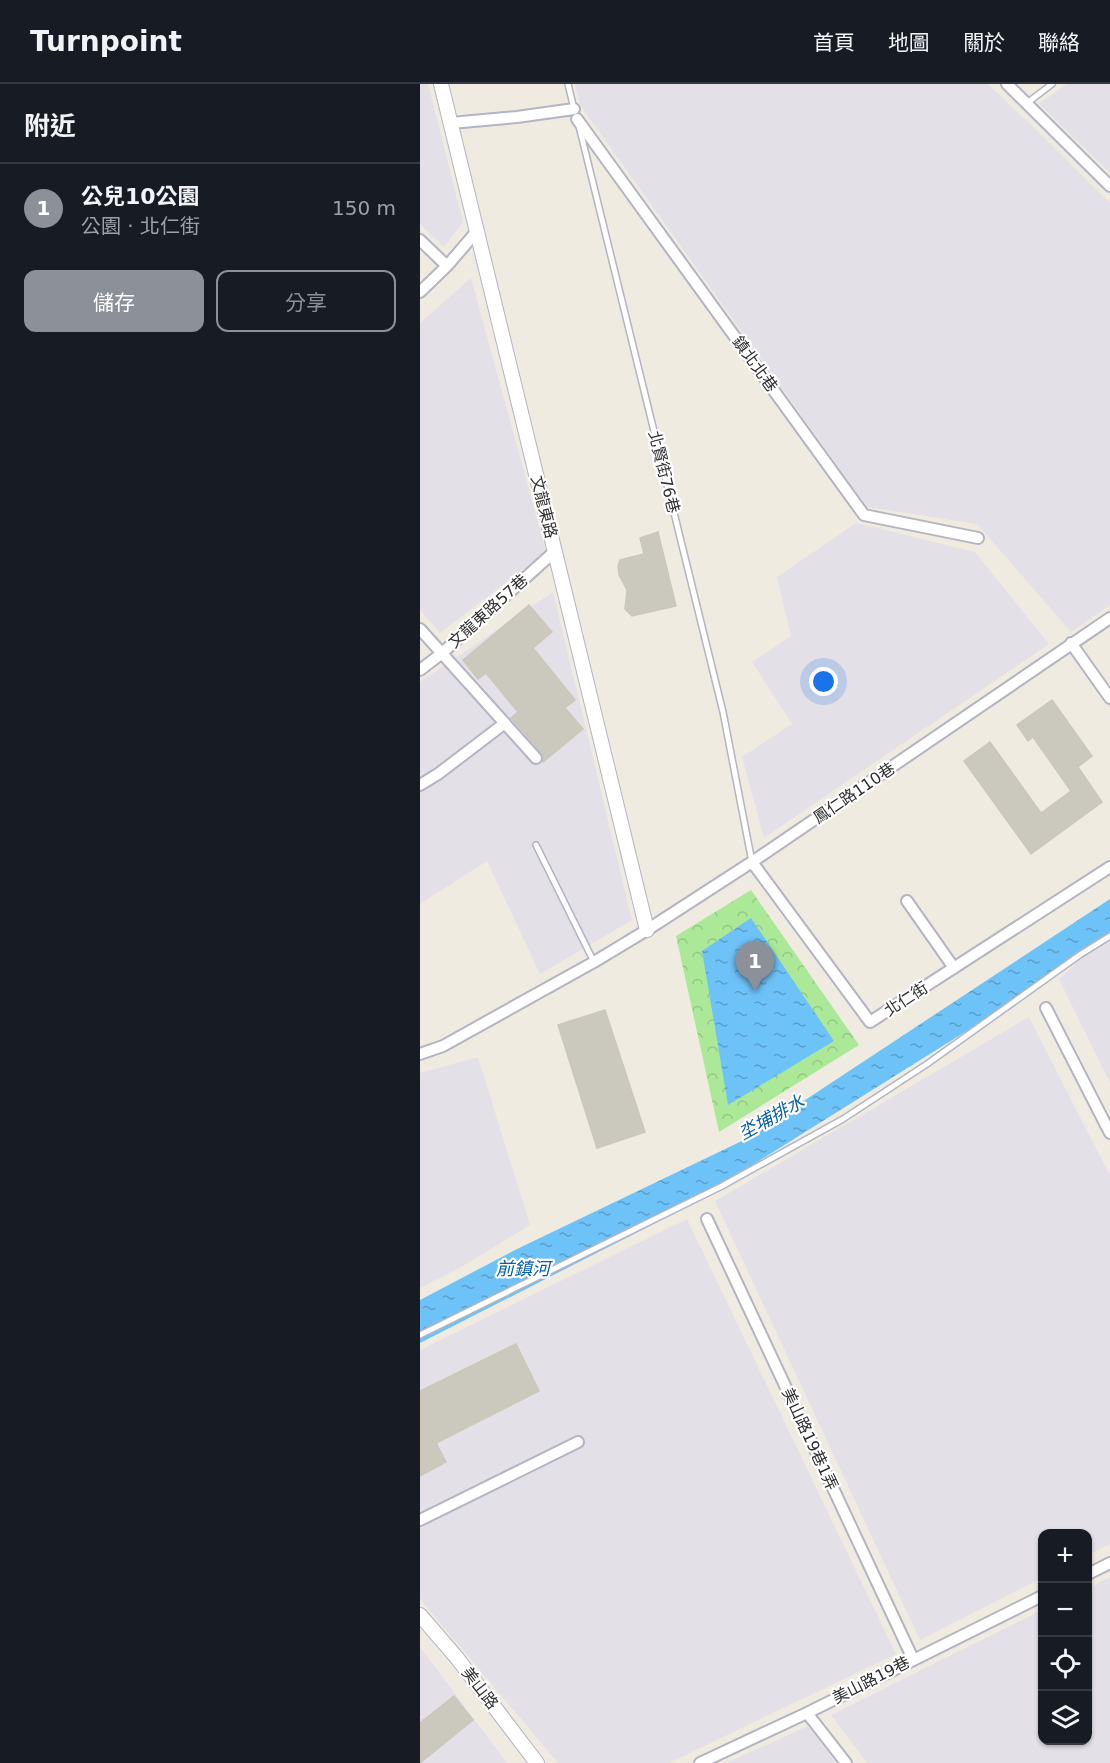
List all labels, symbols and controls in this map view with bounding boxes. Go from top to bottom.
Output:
text: Turnpoint [30,25,182,58]
text: 首頁 [813,31,855,55]
text: 地圖 [888,31,930,55]
text: 關於 [963,31,1005,55]
text: 聯絡 [1038,31,1080,55]
text: 附近 [24,111,76,141]
text: 公兒10公園 [81,184,200,209]
text: 1 [37,196,50,220]
text: 150 m [332,196,396,220]
text: 公園 · 北仁街 [81,214,200,238]
button: 儲存 [24,270,204,332]
button: 分享 [216,270,396,332]
street label: 鎮北北巷 [729,333,781,395]
street label: 北賢街76巷 [645,429,683,515]
street label: 文龍東路 [527,474,561,540]
street label: 文龍東路57巷 [444,570,532,652]
your location [809,667,838,696]
street label: 鳳仁路110巷 [809,759,899,827]
pin: 1 [736,942,774,991]
street label: 北仁街 [881,978,931,1020]
water label: 坔埔排水 [734,1090,808,1144]
water label: 前鎮河 [496,1258,553,1279]
street label: 美山路19巷1弄 [778,1385,842,1493]
map controls [1038,1529,1092,1745]
button: + [1038,1529,1092,1583]
button: − [1038,1583,1092,1637]
button: locate [1038,1637,1092,1691]
street label: 美山路19巷 [829,1652,913,1708]
street label: 美山路 [458,1663,502,1713]
button: layers [1038,1691,1092,1745]

